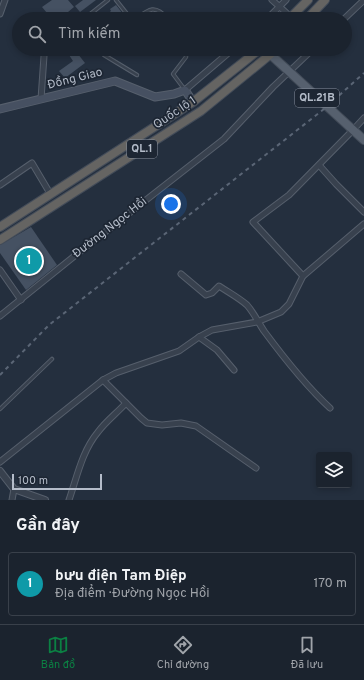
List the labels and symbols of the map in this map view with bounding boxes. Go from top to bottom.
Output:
street label: Đồng Giao [46,64,104,94]
road number: QL.21B [295,89,339,107]
street label: Quốc lộ 1 [150,93,200,133]
road number: QL.1 [127,140,157,158]
street label: Đường Ngọc Hồi [70,194,150,262]
your location [161,194,181,214]
pin: 1 [16,246,42,276]
scale bar [12,472,102,491]

